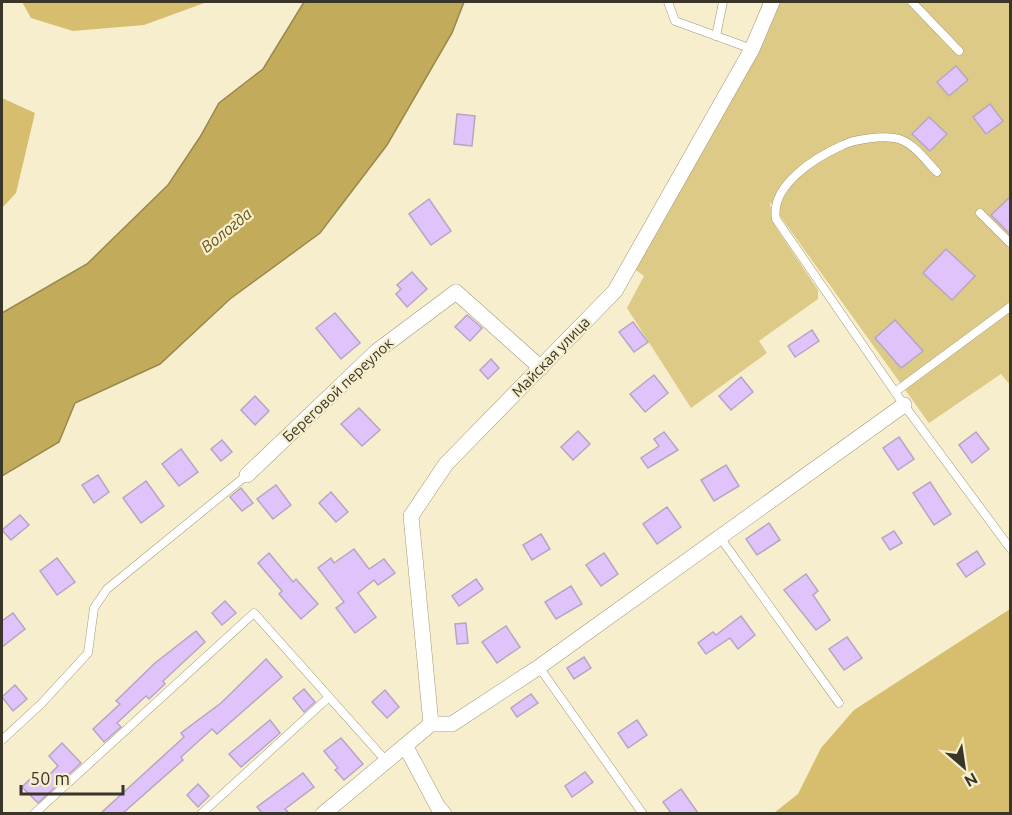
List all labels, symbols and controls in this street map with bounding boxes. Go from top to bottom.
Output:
water label: Вологда [197,204,255,256]
street label: Майская улица [508,313,593,400]
street label: Береговой переулок [279,334,397,445]
north arrow [934,737,994,797]
scale bar [21,758,123,796]
text: 50 m [30,768,70,788]
text: N [962,769,981,791]

